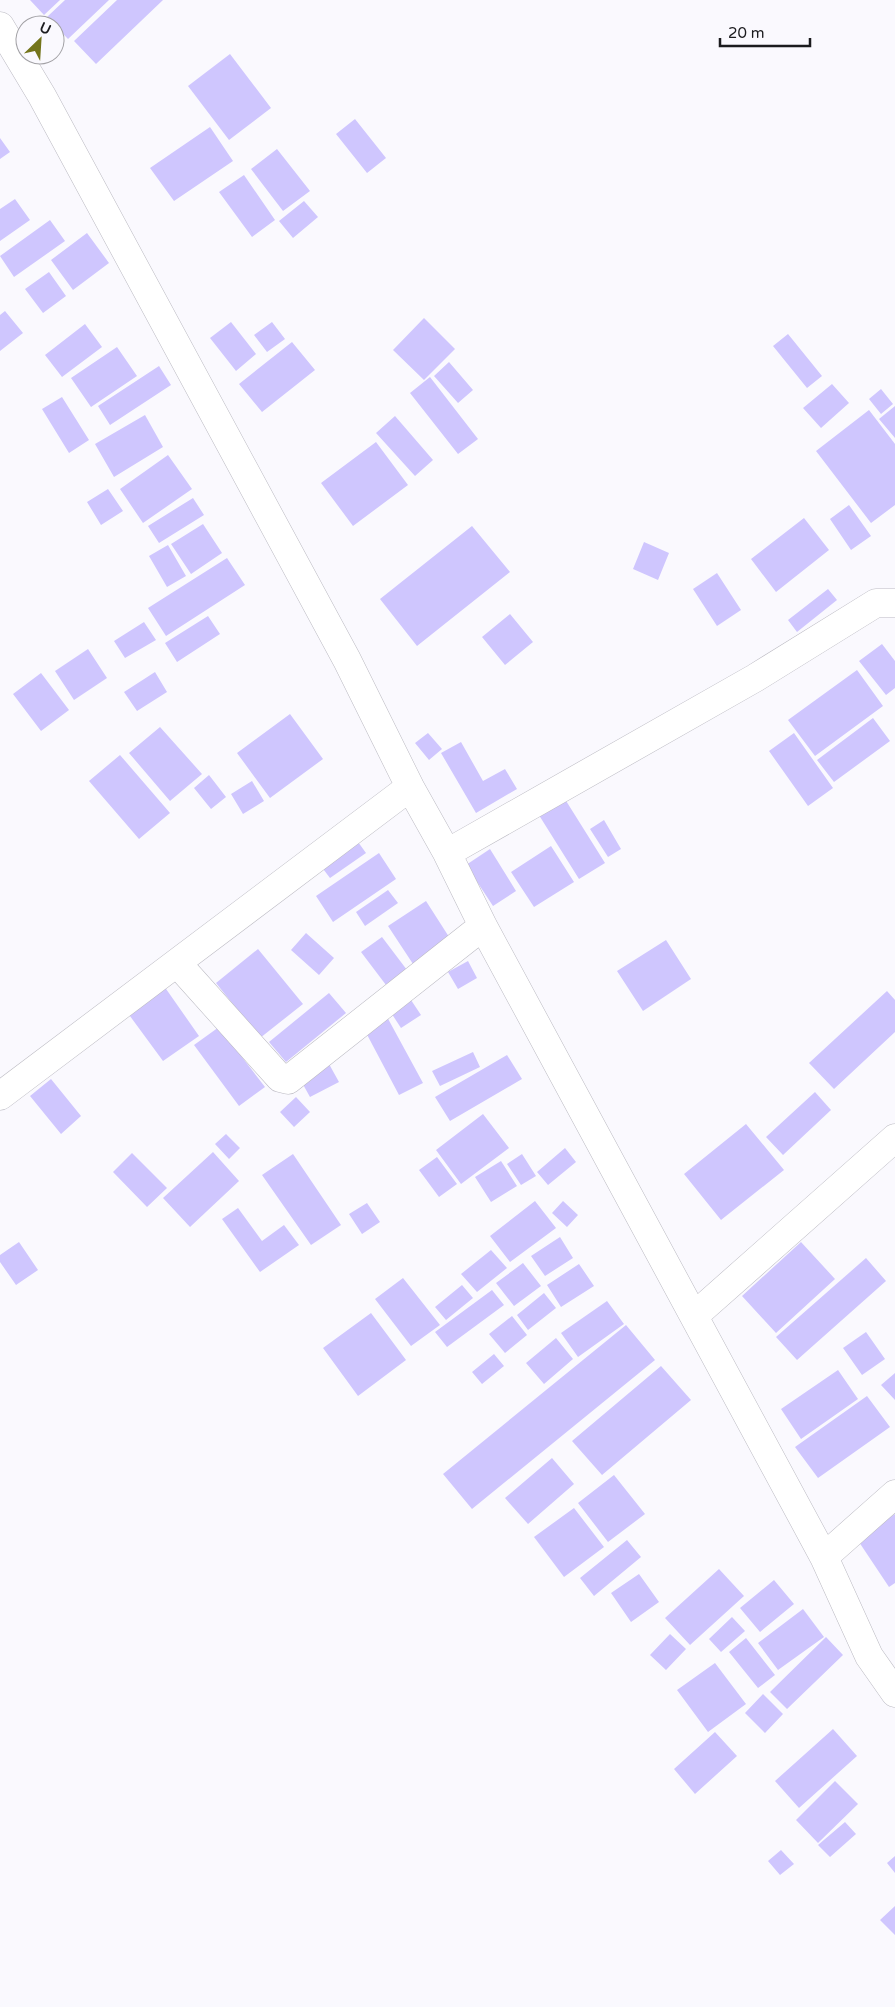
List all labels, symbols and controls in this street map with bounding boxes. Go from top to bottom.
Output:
north arrow [15,15,65,65]
scale bar [720,15,810,47]
text: U [37,19,54,39]
text: 20 m [728,24,765,42]

